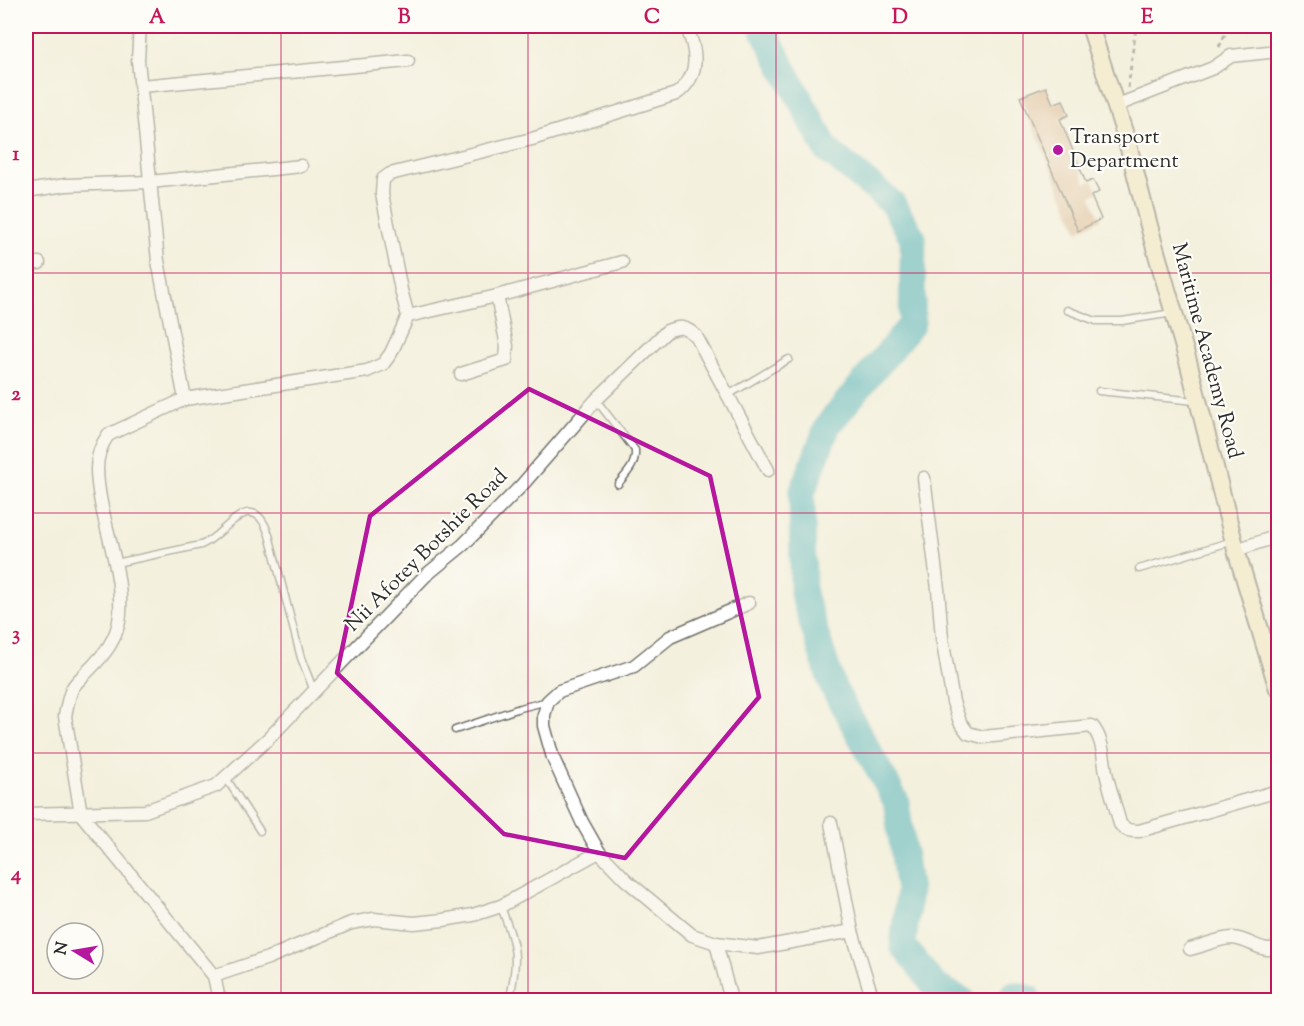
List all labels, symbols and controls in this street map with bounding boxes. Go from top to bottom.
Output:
text: A [149,4,166,33]
text: B [398,4,411,33]
text: C [644,4,660,33]
text: D [892,4,908,33]
text: E [1141,4,1154,33]
place label: Transport Department [1070,123,1179,177]
text: 1 [13,141,20,170]
marker: Transport Department [1051,143,1065,157]
street label: Maritime Academy Road [1163,240,1249,462]
text: 2 [11,381,21,410]
street label: Nii Afotey Botshie Road [339,463,515,639]
text: 3 [12,621,20,650]
text: 4 [10,861,21,890]
north arrow [45,921,105,981]
text: N [50,940,75,957]

